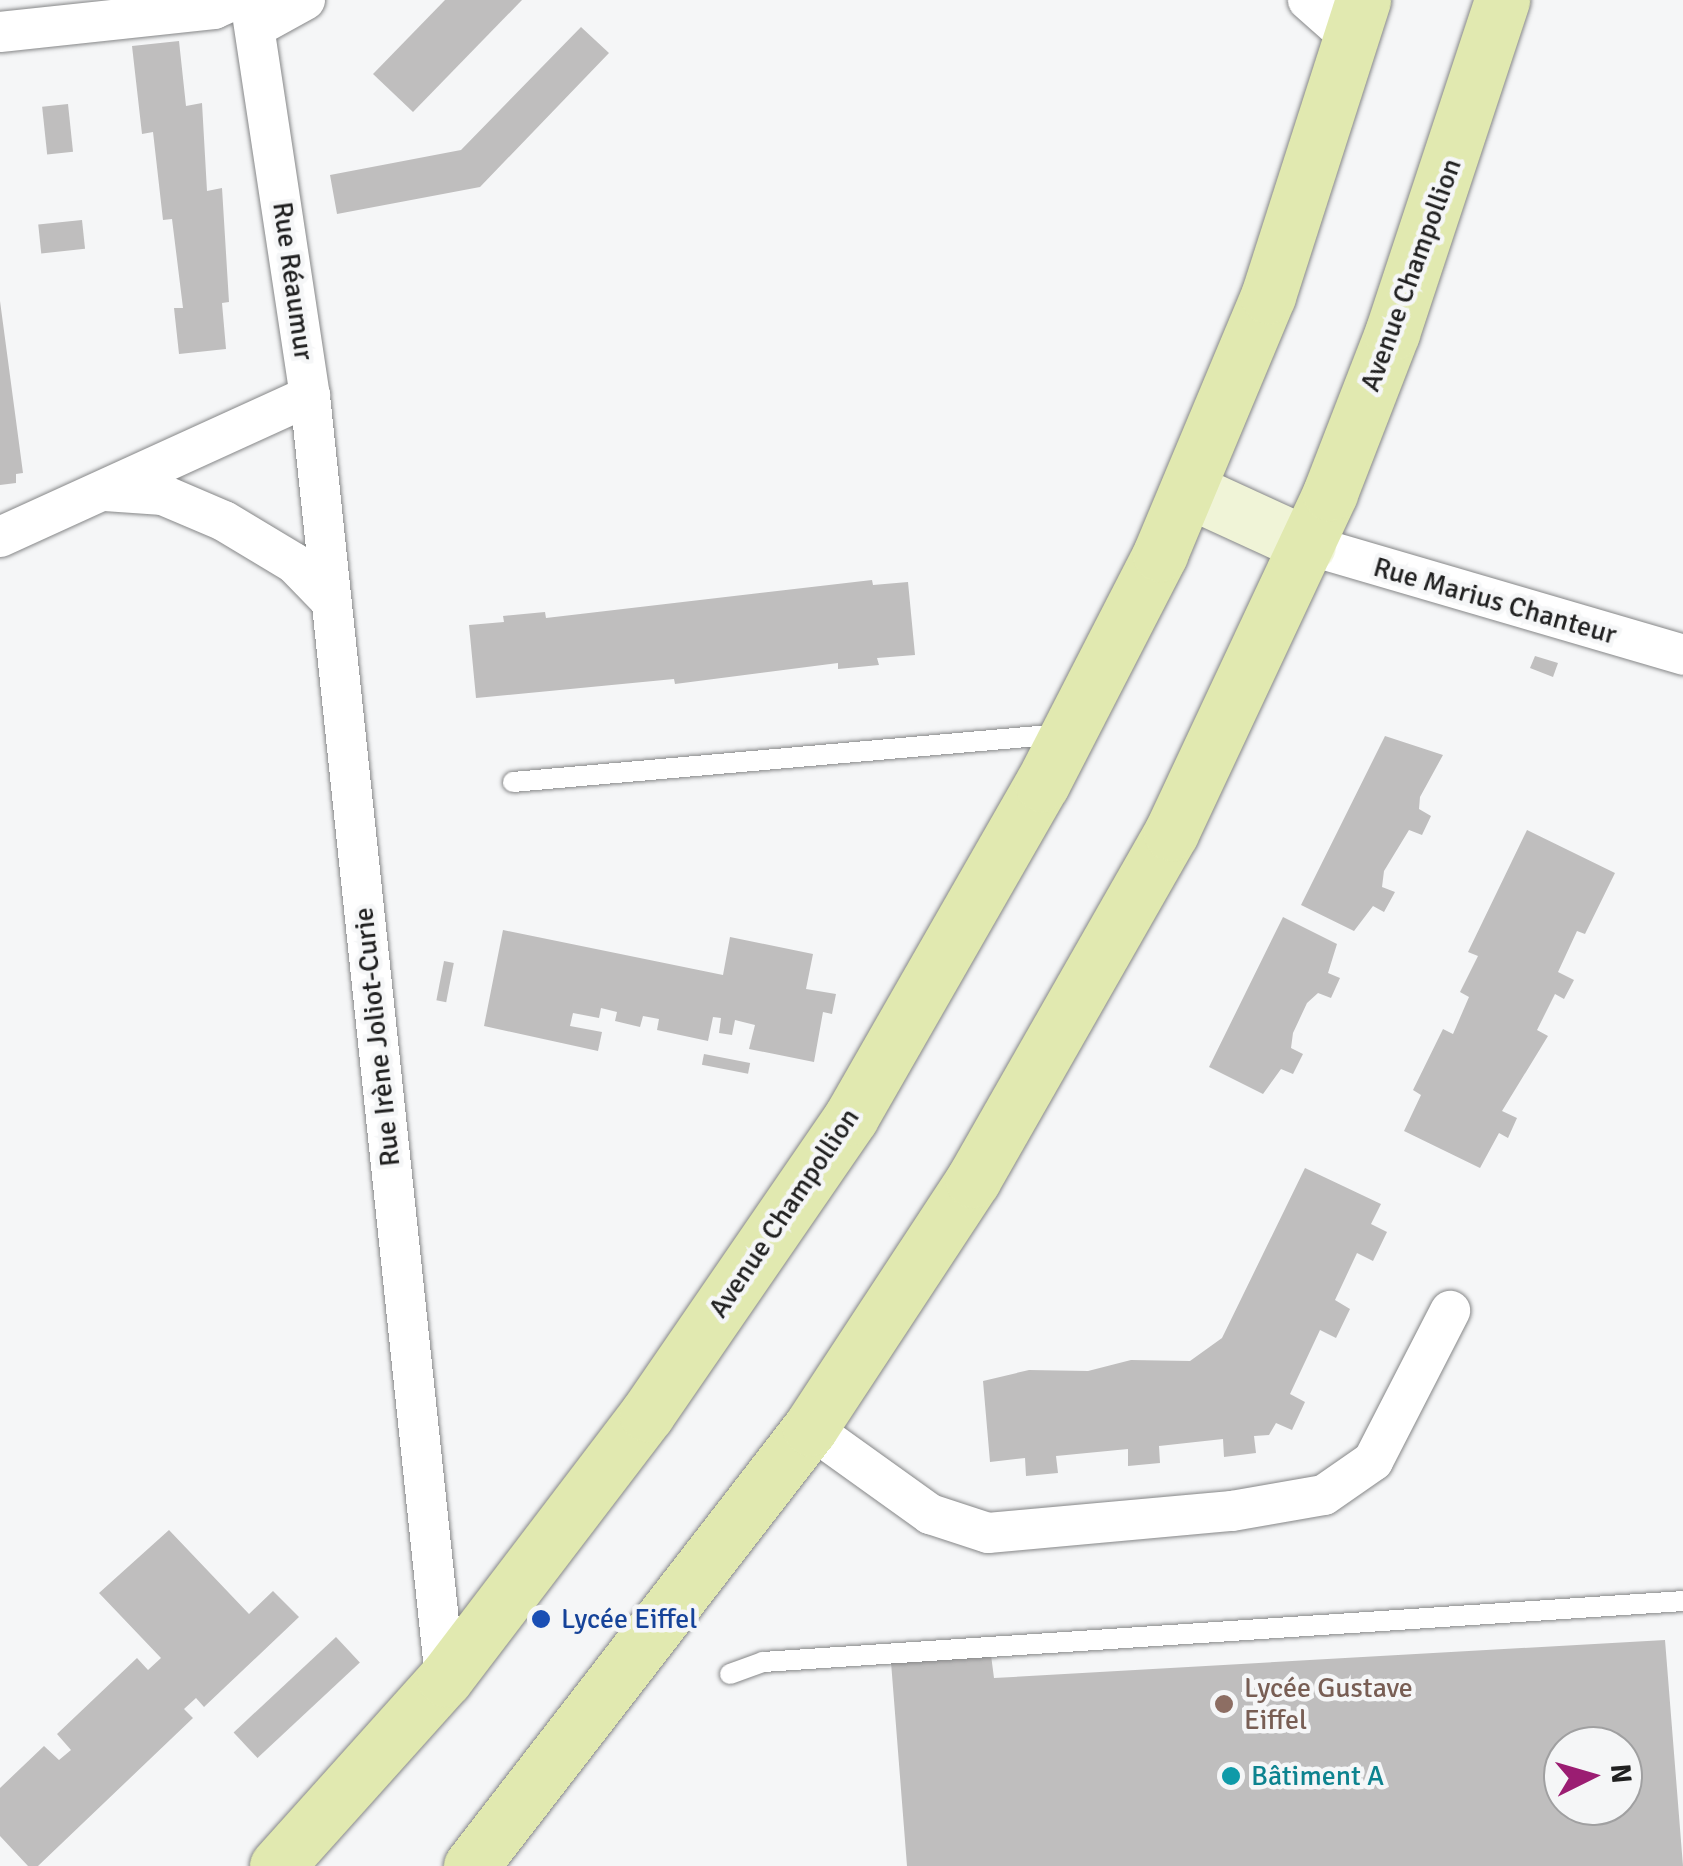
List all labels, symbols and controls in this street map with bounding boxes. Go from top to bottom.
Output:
street label: Avenue Champollion [1353,154,1469,396]
street label: Rue Réaumur [265,200,321,362]
street label: Rue Marius Chanteur [1370,550,1620,652]
street label: Rue Irène Joliot-Curie [347,906,407,1168]
street label: Avenue Champollion [702,1102,866,1324]
place label: Lycée Eiffel [561,1602,697,1636]
marker: Lycée Eiffel [530,1608,552,1630]
place label: Lycée Gustave Eiffel [1244,1671,1413,1737]
marker: Lycée Gustave Eiffel [1213,1693,1235,1715]
north arrow [1543,1726,1643,1826]
place label: Bâtiment A [1251,1759,1384,1793]
text: N [1603,1762,1639,1785]
marker: Bâtiment A [1220,1765,1242,1787]

